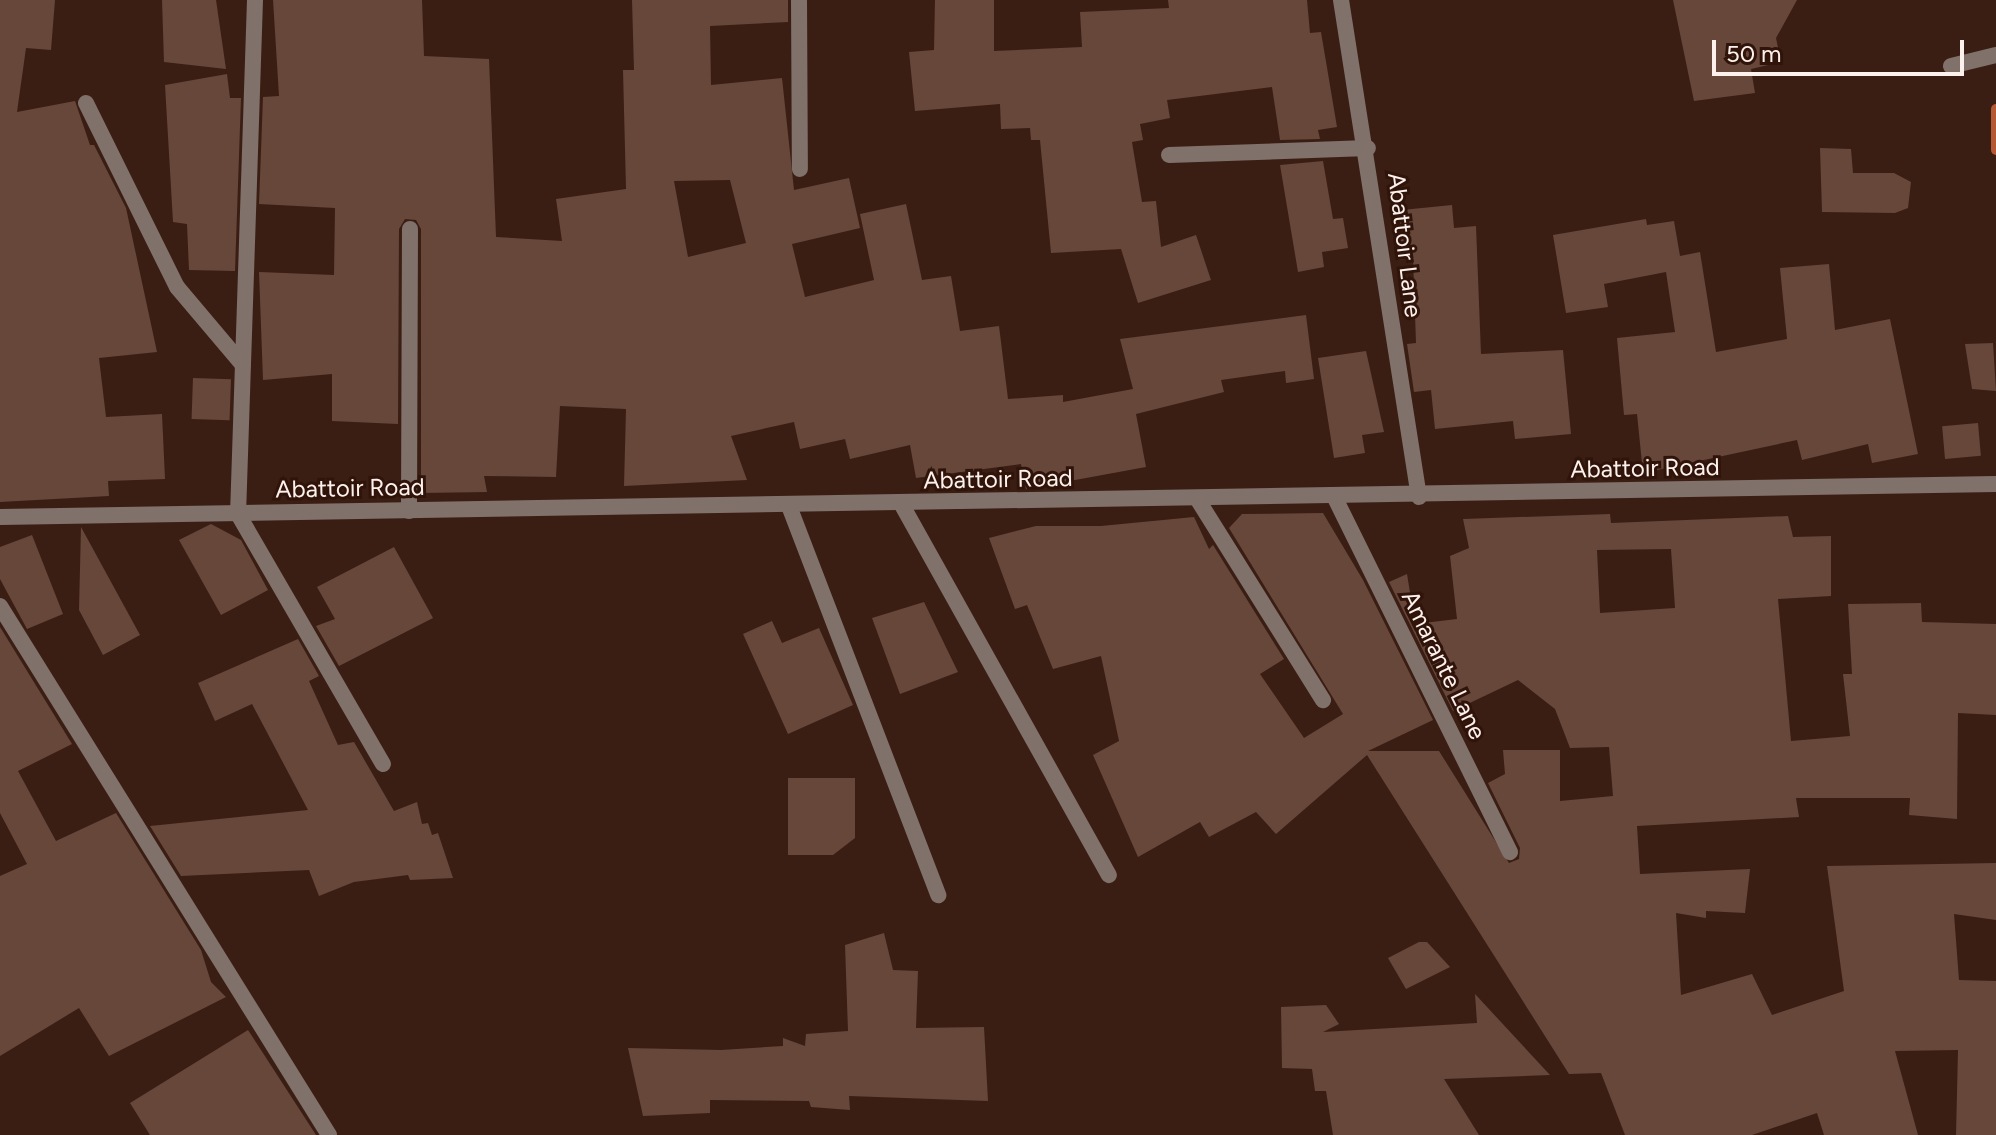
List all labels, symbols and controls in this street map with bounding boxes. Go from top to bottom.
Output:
scale bar [1716,24,1968,74]
text: 50 m [1726,39,1782,68]
street label: Abattoir Lane [1382,171,1428,319]
street label: Abattoir Road [1570,452,1720,484]
street label: Abattoir Road [923,463,1073,495]
street label: Abattoir Road [275,472,425,504]
street label: Amarante Lane [1396,586,1492,744]

